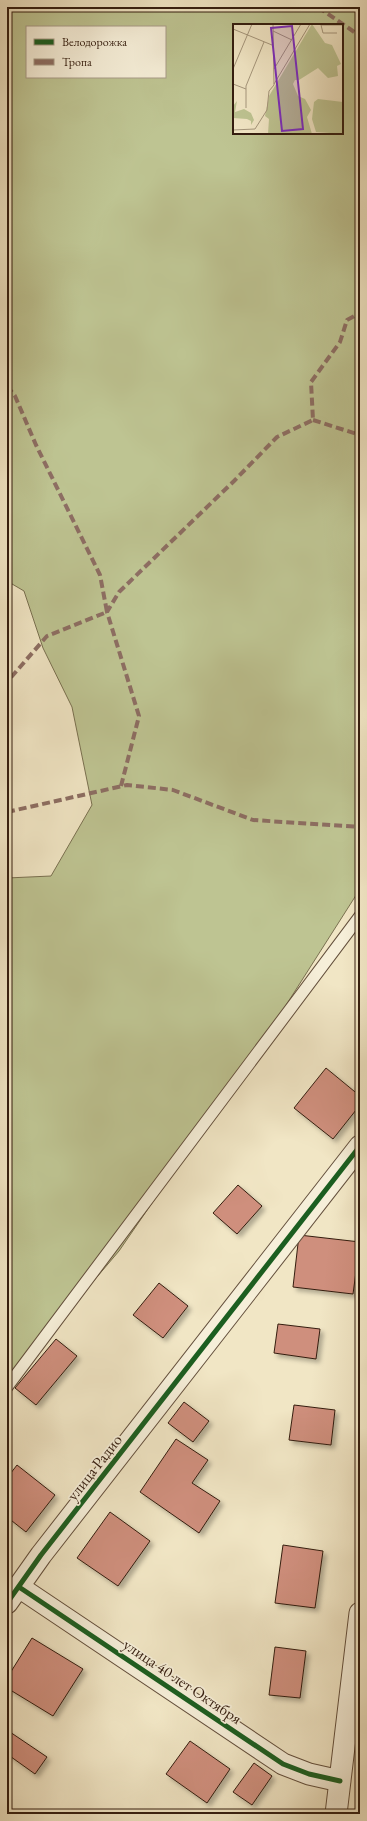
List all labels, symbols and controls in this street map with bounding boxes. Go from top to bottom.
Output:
inset map [233,24,343,134]
legend [26,26,166,78]
text: Велодорожка [62,34,127,50]
text: Тропа [62,54,92,70]
street label: улица Радио [62,1430,127,1505]
street label: улица 40 лет Октября [119,1634,246,1729]

